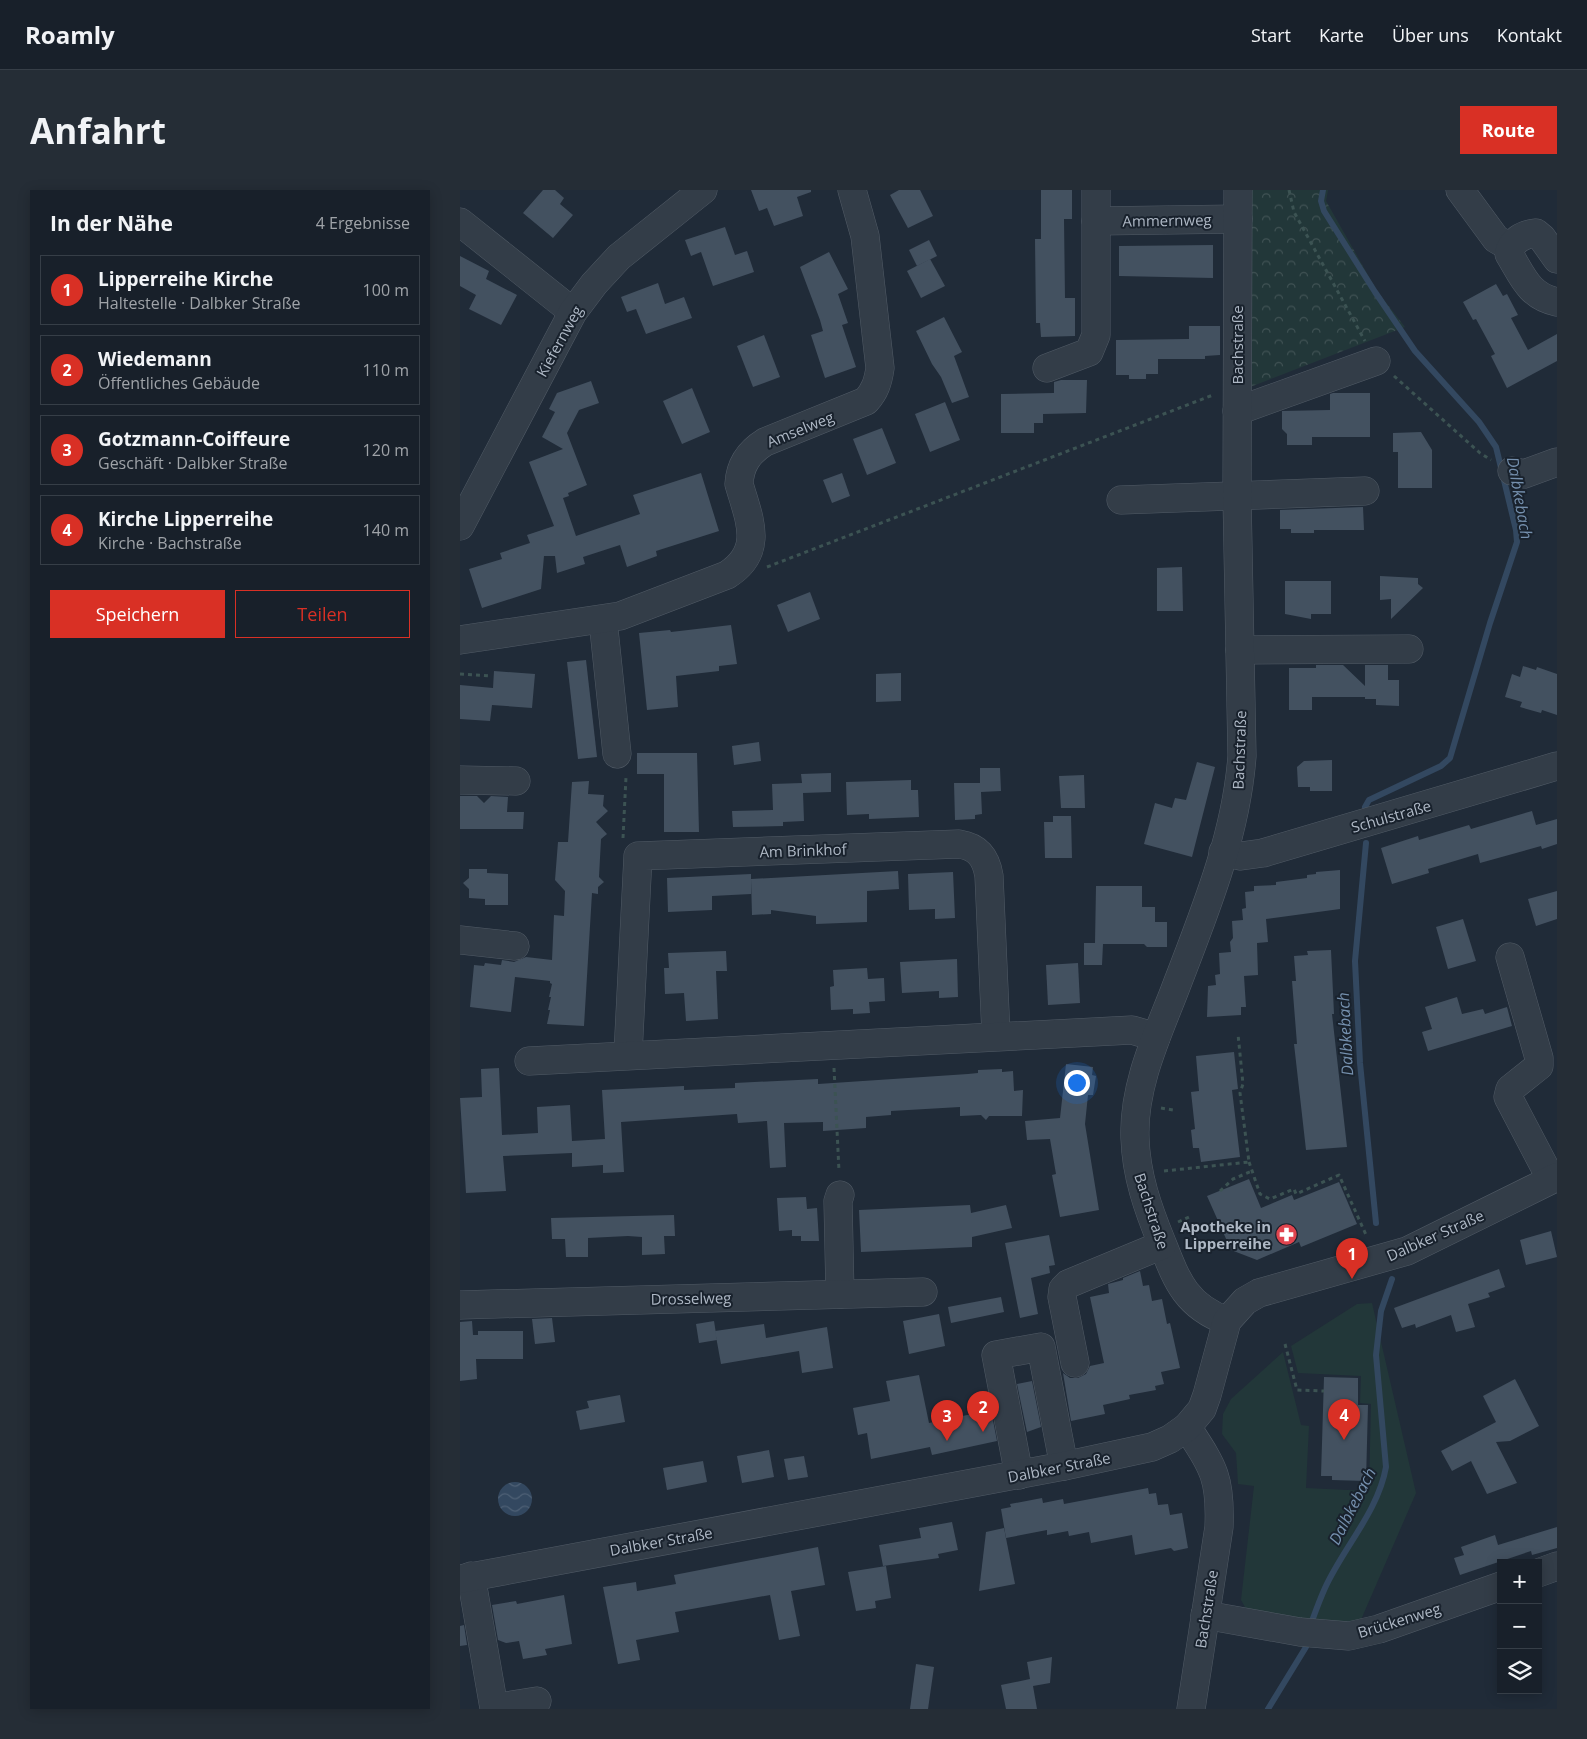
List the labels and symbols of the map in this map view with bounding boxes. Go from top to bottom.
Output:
street label: Ammernweg [1122,209,1212,231]
street label: Kiefernweg [531,302,587,380]
street label: Bachstraße [1227,305,1247,385]
street label: Amselweg [763,406,837,452]
water label: Dalbkebach [1502,455,1538,541]
street label: Bachstraße [1228,710,1250,790]
street label: Schulstraße [1349,795,1433,837]
street label: Am Brinkhof [759,838,848,862]
water label: Dalbkebach [1332,992,1358,1076]
your location [1064,1070,1090,1096]
street label: Bachstraße [1130,1170,1174,1252]
street label: Dalbker Straße [1383,1205,1487,1265]
place label: Apotheke in Lipperreihe [1180,1216,1271,1253]
pharmacy icon: Apotheke in Lipperreihe [1275,1223,1299,1247]
pin: 1 [1336,1238,1368,1279]
street label: Drosselweg [650,1287,732,1309]
pin: 2 [967,1391,999,1432]
pin: 4 [1328,1399,1360,1440]
pin: 3 [931,1400,963,1441]
street label: Dalbker Straße [1006,1447,1112,1487]
water label: Dalbkebach [1323,1464,1381,1548]
street label: Dalbker Straße [608,1522,714,1560]
street label: Bachstraße [1190,1568,1222,1650]
street label: Brückenweg [1355,1598,1443,1642]

